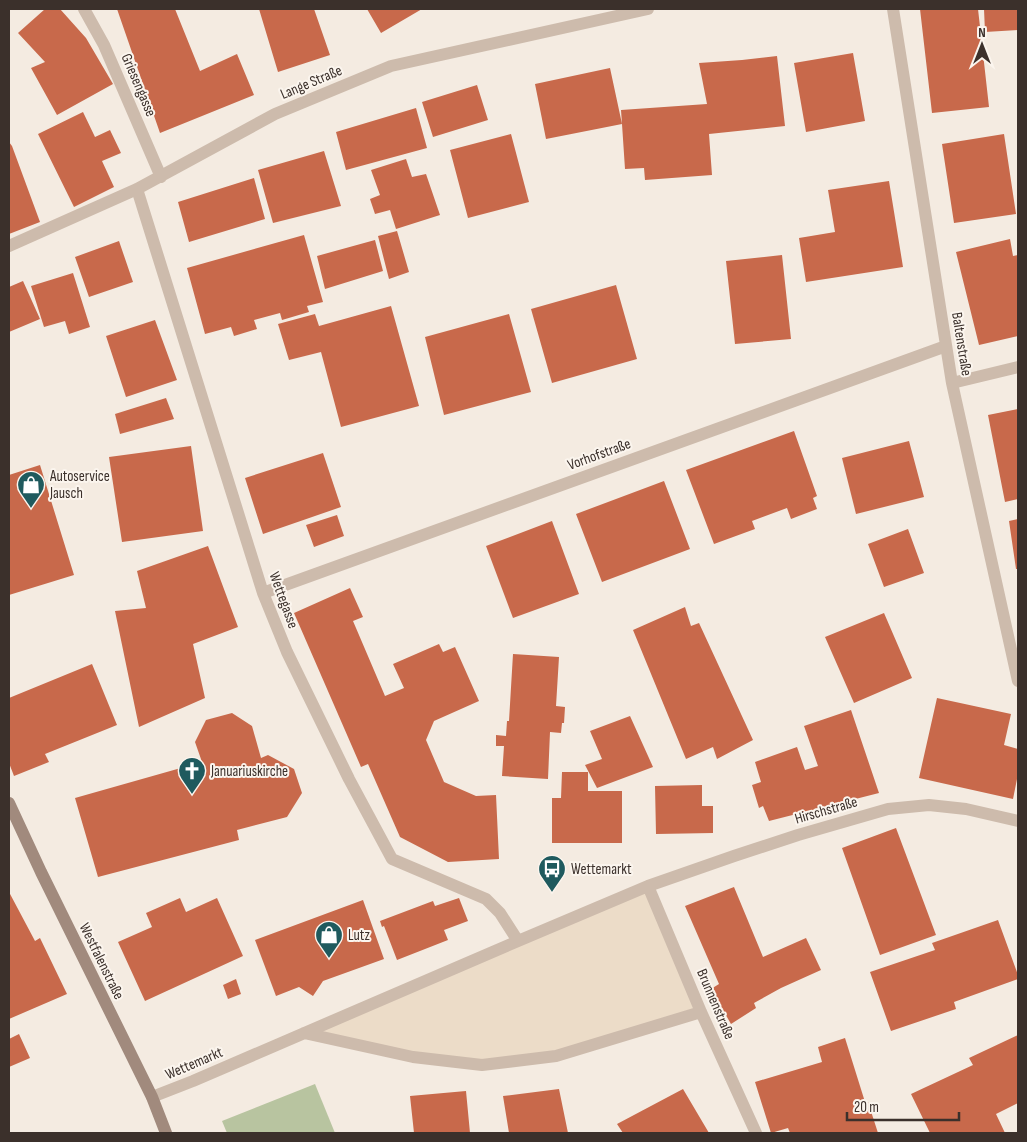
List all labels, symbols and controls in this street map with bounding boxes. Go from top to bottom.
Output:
north arrow [957,20,1007,70]
text: N [978,24,986,41]
street label: Griesengasse [117,51,160,120]
street label: Lange Straße [277,61,345,104]
street label: Baltenstraße [947,311,976,377]
street label: Vorhofstraße [565,434,633,475]
place label: Autoservice Jausch [49,467,110,503]
shop icon: Autoservice Jausch [16,470,46,509]
street label: Wettegasse [265,569,303,631]
church icon: Januariuskirche [177,756,207,795]
place label: Januariuskirche [210,762,288,781]
street label: Hirschstraße [793,792,860,828]
bus stop icon: Wettemarkt [537,854,567,893]
place label: Wettemarkt [571,860,632,879]
street label: Westfalenstraße [75,920,128,1003]
shop icon: Lutz [314,920,344,959]
place label: Lutz [348,926,371,945]
street label: Brunnenstraße [692,966,739,1042]
street label: Wettemarkt [163,1043,226,1084]
scale bar [847,1090,960,1122]
text: 20 m [854,1098,879,1117]

